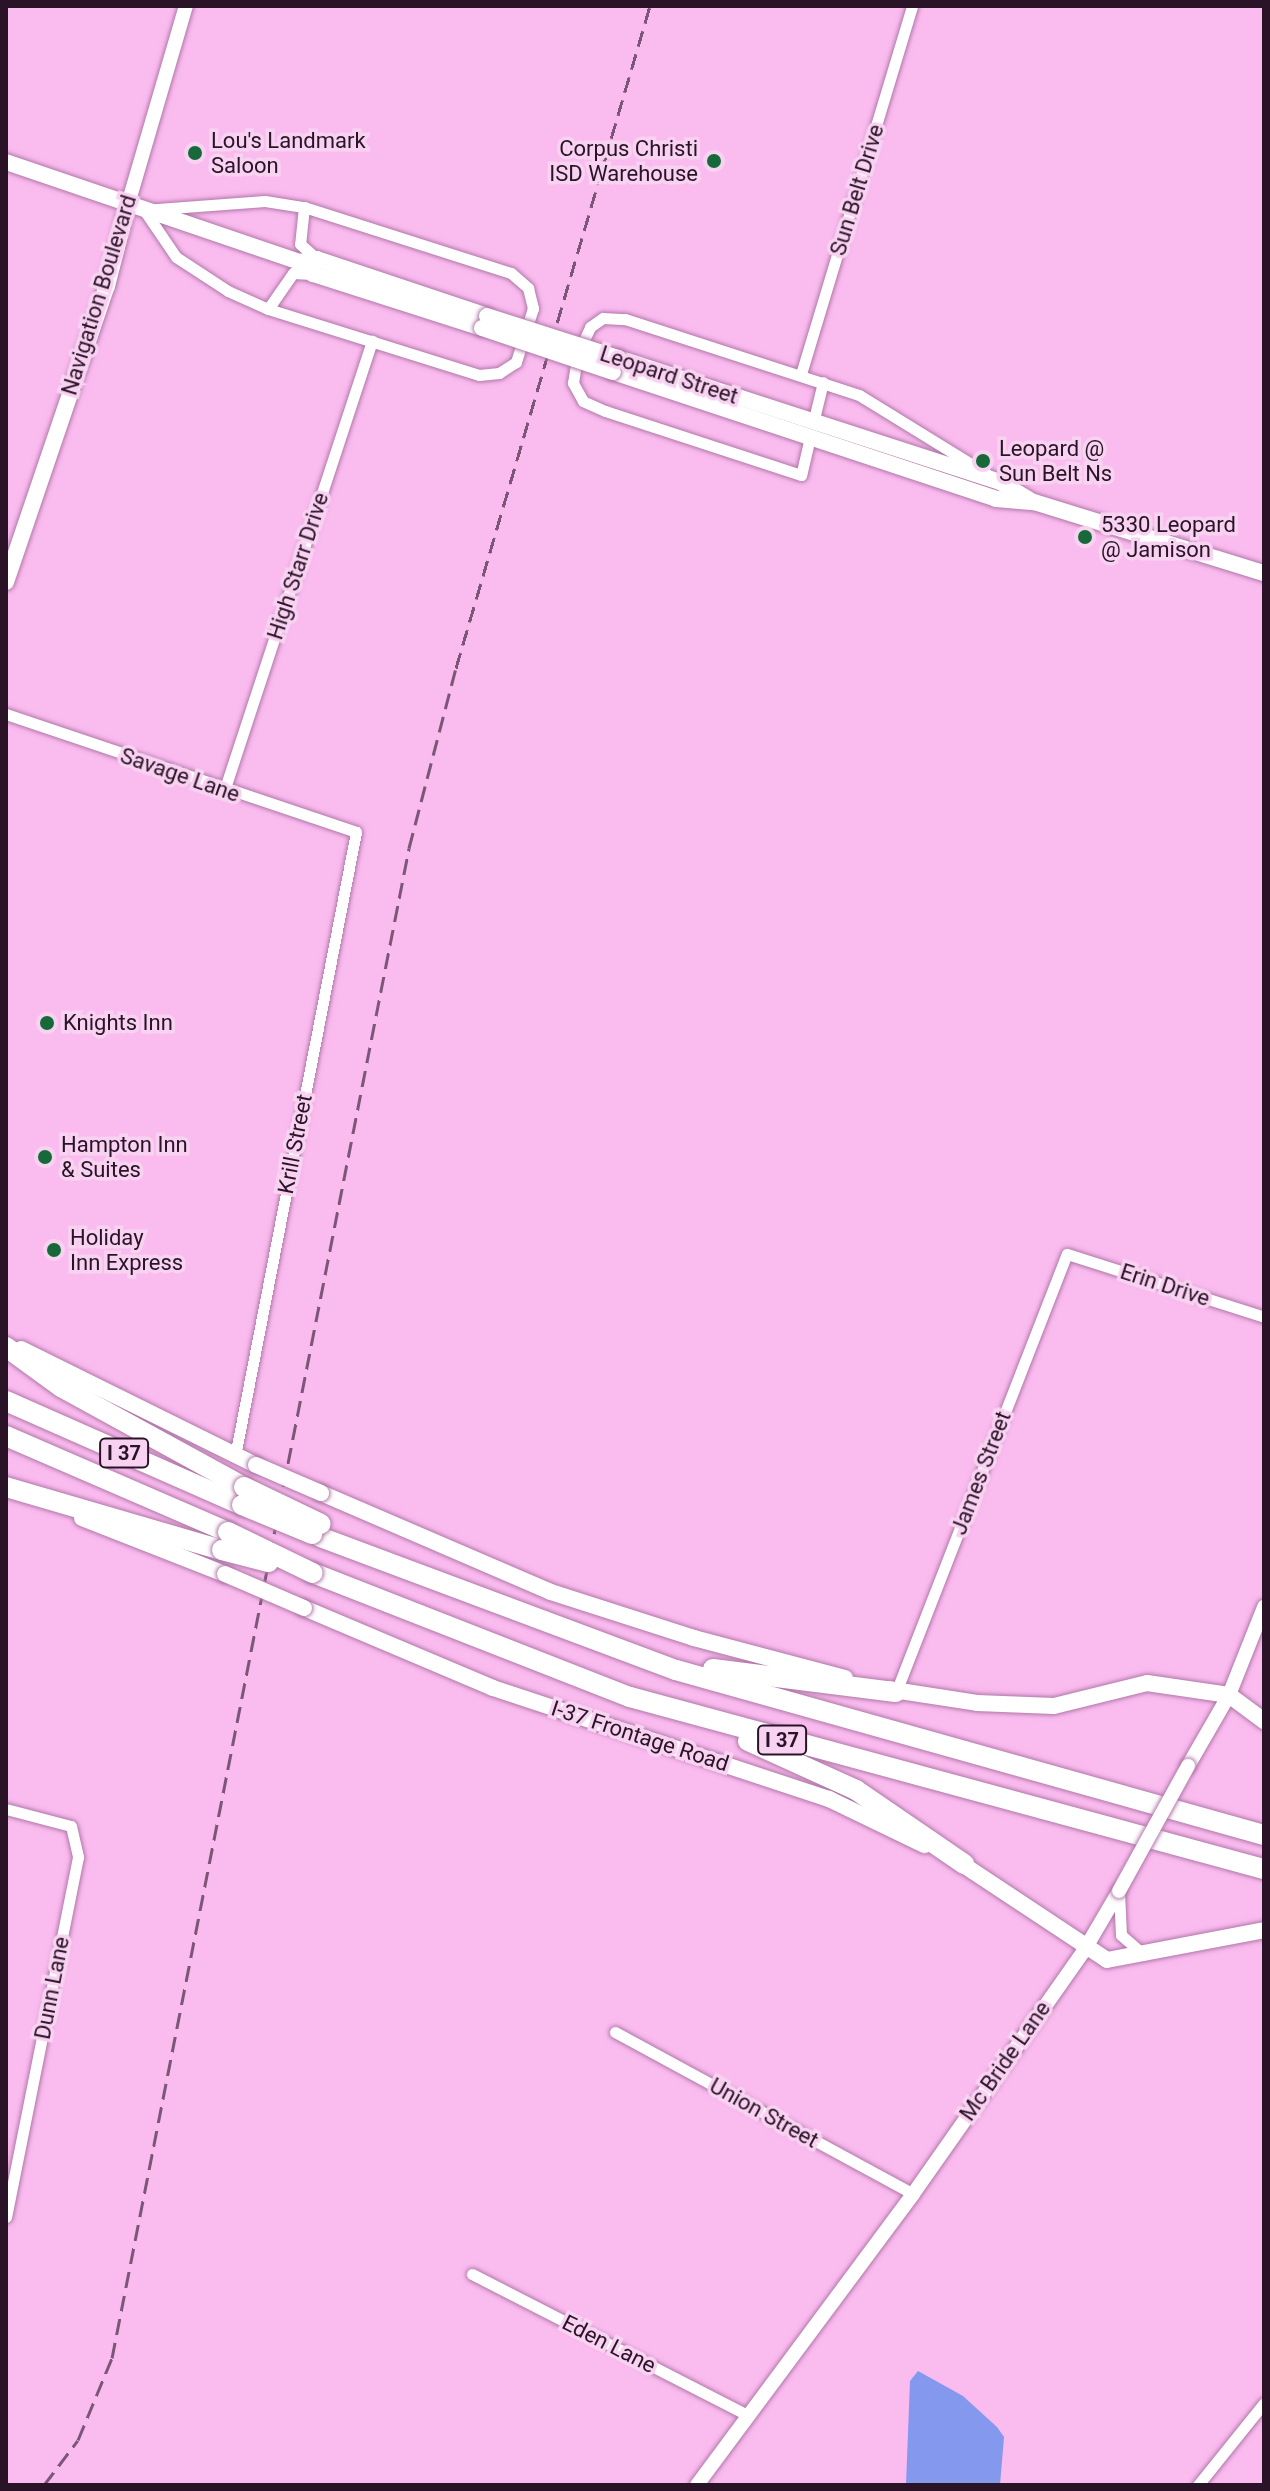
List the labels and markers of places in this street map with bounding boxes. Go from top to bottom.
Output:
place label: Lou's Landmark Saloon [211,127,366,178]
place label: Corpus Christi ISD Warehouse [549,135,698,186]
marker: Lou's Landmark Saloon [186,144,204,162]
marker: Corpus Christi ISD Warehouse [705,152,723,170]
place label: Leopard @ Sun Belt Ns [999,435,1112,486]
marker: Leopard @ Sun Belt Ns [974,452,992,470]
place label: 5330 Leopard @ Jamison [1101,511,1236,562]
marker: 5330 Leopard @ Jamison [1076,528,1094,546]
place label: Knights Inn [63,1010,173,1036]
marker: Knights Inn [38,1014,56,1032]
place label: Hampton Inn & Suites [61,1131,188,1182]
marker: Hampton Inn & Suites [36,1148,54,1166]
place label: Holiday Inn Express [70,1224,183,1276]
marker: Holiday Inn Express [45,1241,63,1259]

